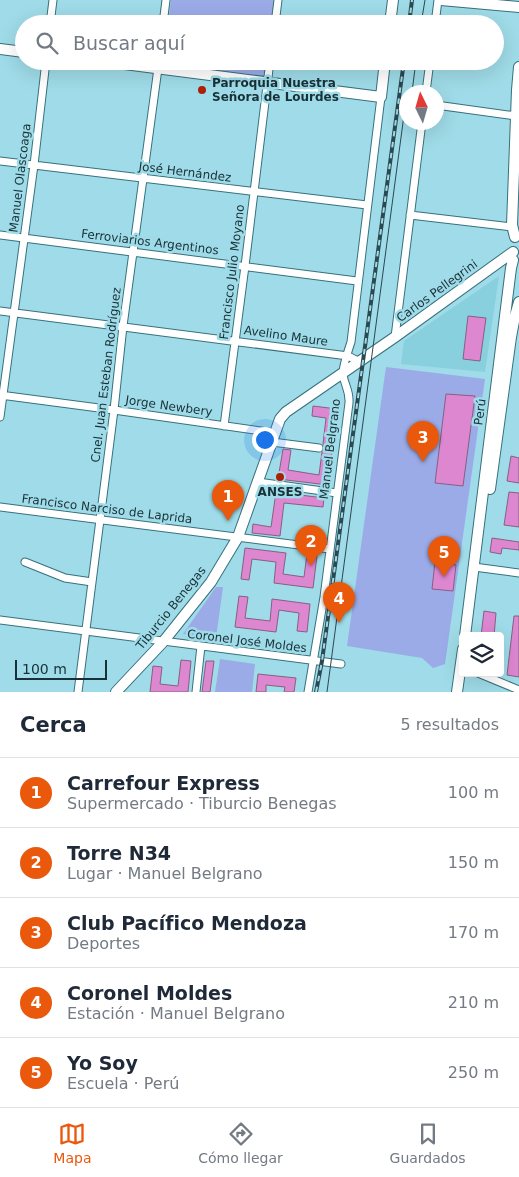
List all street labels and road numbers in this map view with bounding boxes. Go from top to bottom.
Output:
street label: Manuel Olascoaga [6,123,34,233]
street label: José Hernández [137,159,232,185]
street label: Francisco Julio Moyano [217,204,247,340]
street label: Ferroviarios Argentinos [80,227,220,257]
street label: Carlos Pellegrini [394,257,480,325]
street label: Cnel. Juan Esteban Rodríguez [88,287,124,463]
street label: Avelino Maure [243,323,329,349]
street label: Jorge Newbery [124,393,213,419]
street label: Manuel Belgrano [317,398,343,500]
street label: Perú [471,398,489,426]
street label: Francisco Narciso de Laprida [21,492,193,526]
street label: Tiburcio Benegas [132,564,209,653]
street label: Coronel José Moldes [186,627,308,655]

